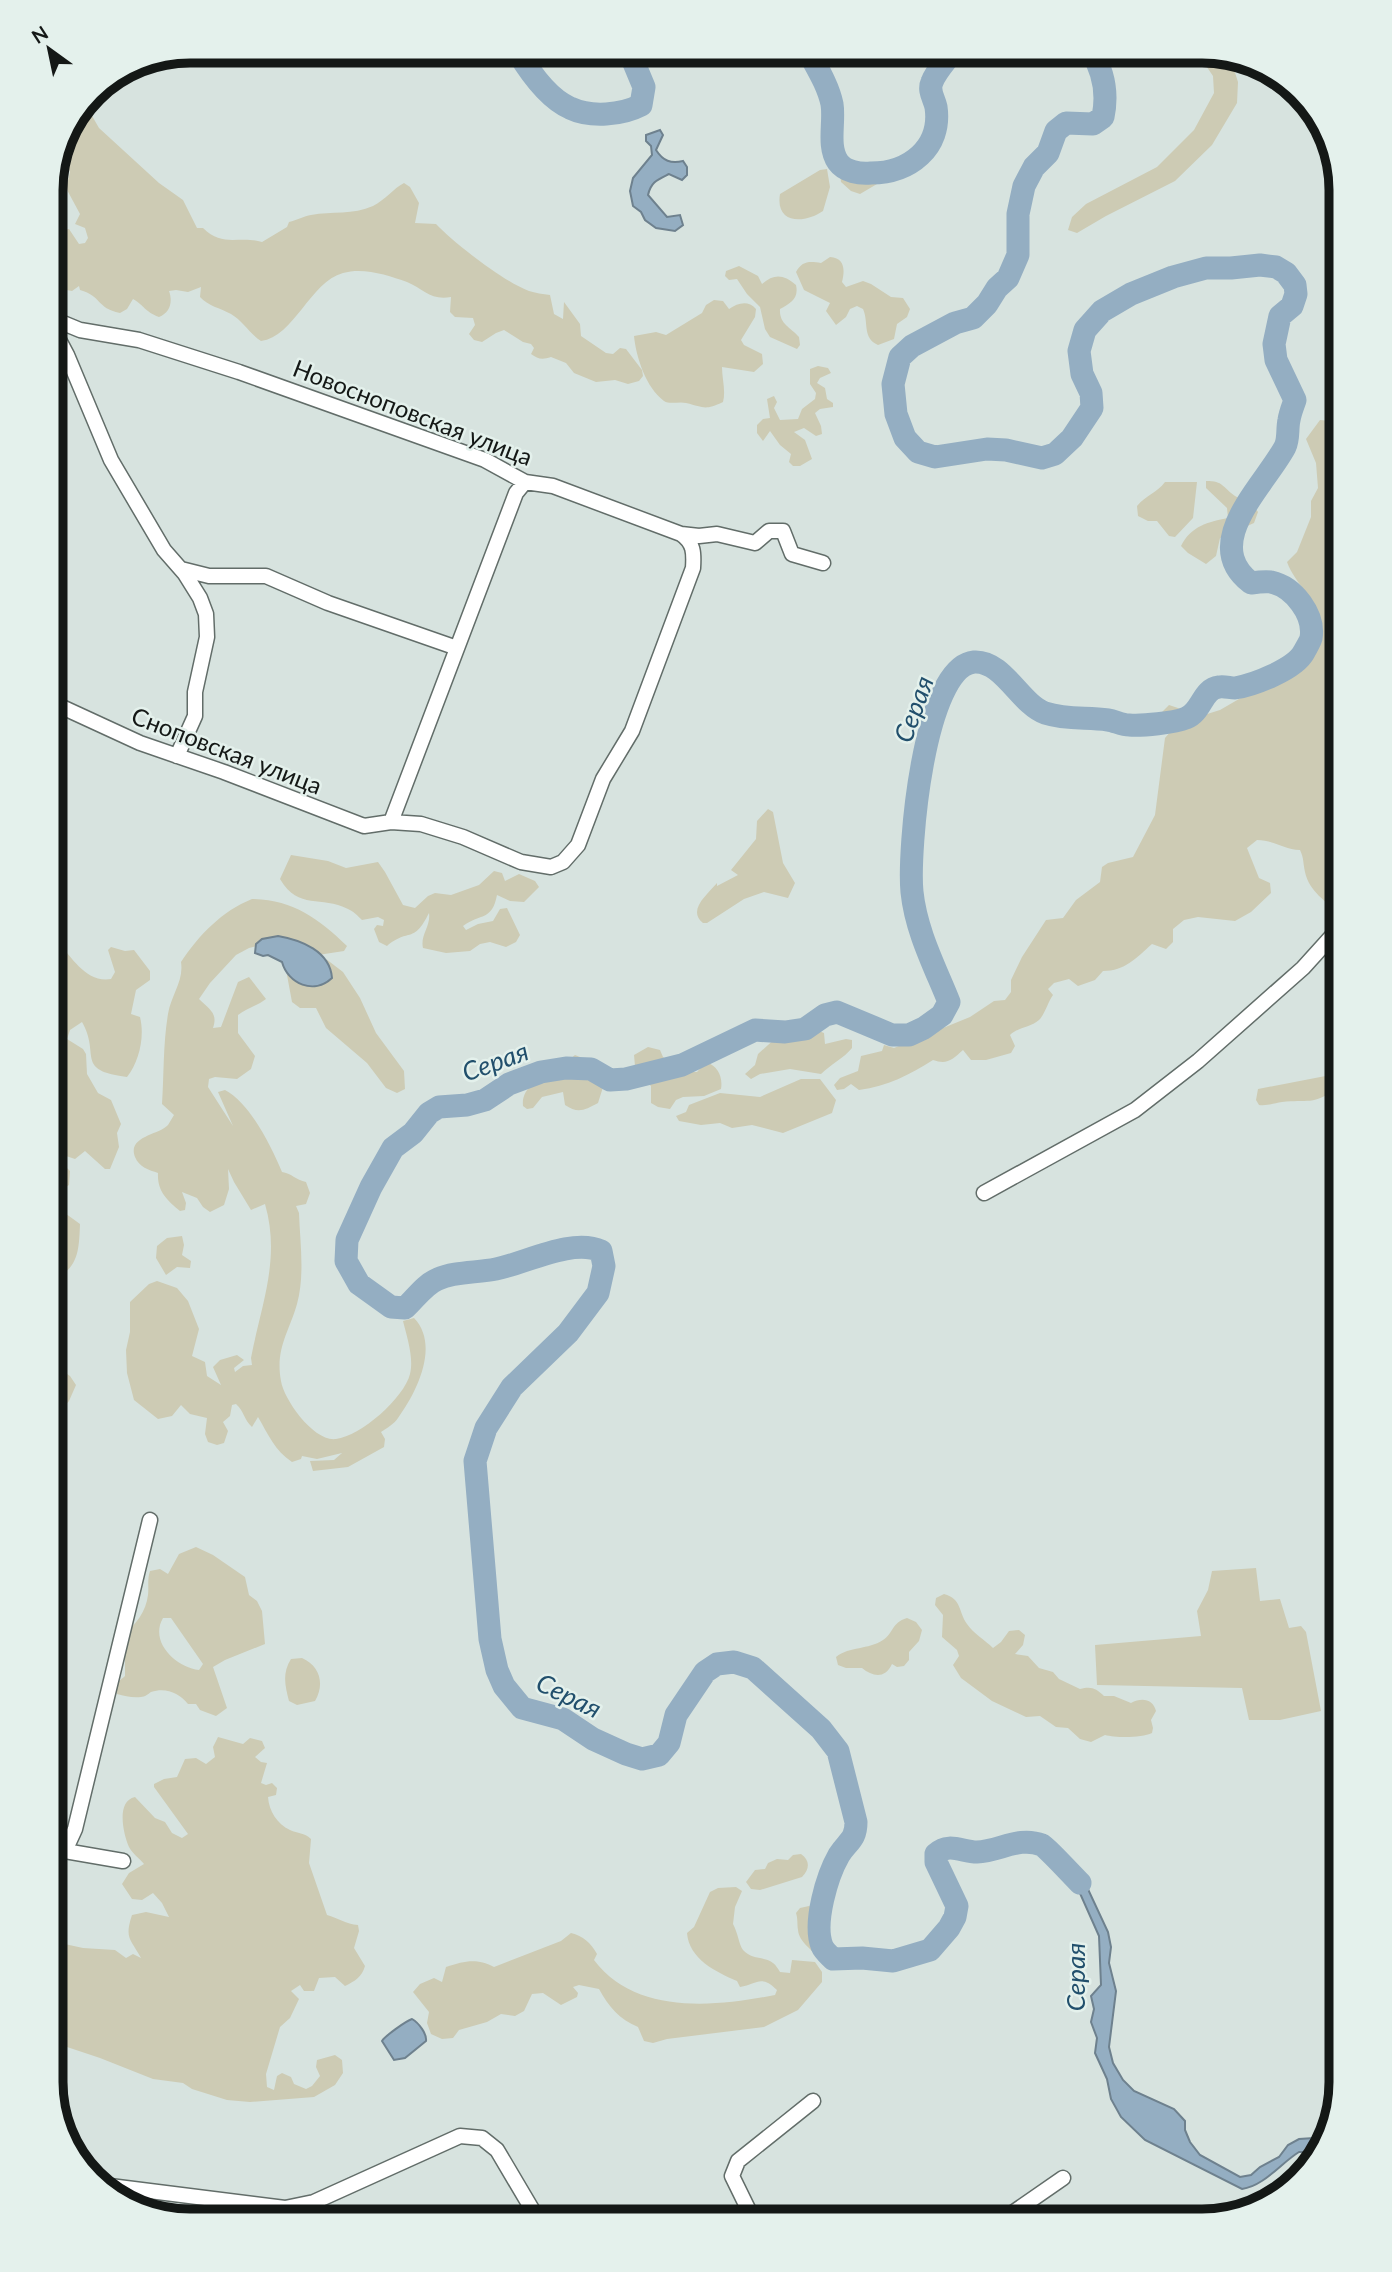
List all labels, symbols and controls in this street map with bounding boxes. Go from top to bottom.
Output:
north arrow [14,14,84,84]
text: N [27,21,52,48]
street label: Новосноповская улица [289,353,537,471]
water label: Серая [886,671,940,747]
street label: Сноповская улица [128,700,326,800]
water label: Серая [457,1034,533,1088]
water label: Серая [531,1666,607,1724]
water label: Серая [1059,1943,1091,2011]

